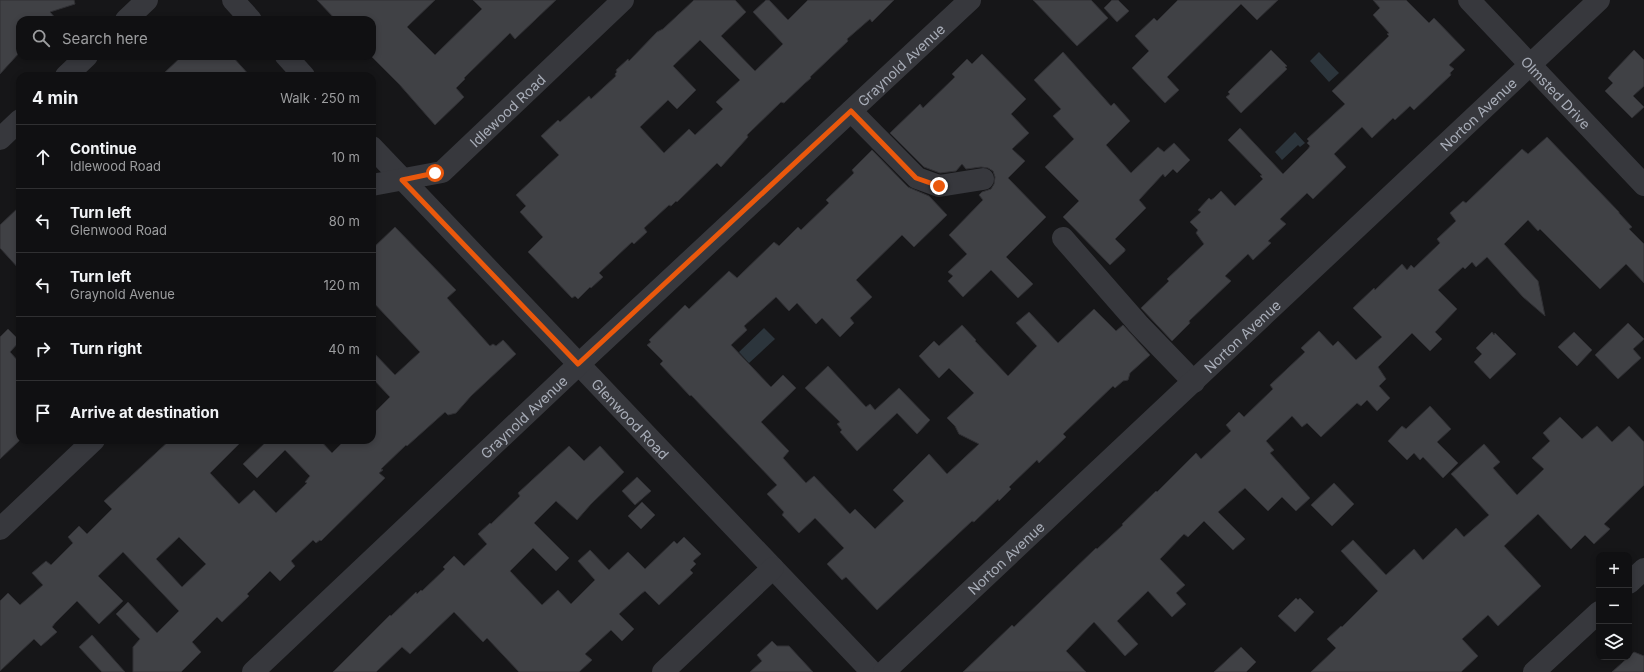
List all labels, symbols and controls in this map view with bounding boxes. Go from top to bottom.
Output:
search box [16,16,376,60]
street label: Graynold Avenue [854,20,948,109]
icon: search [30,27,52,49]
text: Search here [62,29,148,48]
street label: Olmsted Drive [1518,52,1595,132]
street label: Idlewood Road [466,70,548,150]
street label: Norton Avenue [1436,74,1520,154]
text: 4 min [32,88,78,108]
text: Walk · 250 m [280,90,360,106]
text: Continue [70,139,137,158]
icon: ahead [32,146,54,168]
text: 10 m [331,149,360,165]
text: Idlewood Road [70,158,161,174]
route start [426,164,444,182]
route end [930,177,948,195]
text: Turn left [70,203,131,222]
icon: left [32,210,54,232]
text: 80 m [329,213,360,229]
text: Glenwood Road [70,222,167,238]
text: Turn left [70,267,131,286]
icon: left [32,274,54,296]
text: 120 m [324,277,360,293]
text: Graynold Avenue [70,286,175,302]
street label: Norton Avenue [1200,296,1284,376]
icon: right [32,338,54,360]
text: Turn right [70,339,142,358]
text: 40 m [328,341,360,357]
street label: Graynold Avenue [476,372,570,462]
street label: Glenwood Road [588,375,673,462]
icon: arrive [32,402,54,424]
text: Arrive at destination [70,403,219,422]
street label: Norton Avenue [964,518,1048,598]
map controls [1596,552,1632,660]
button: + [1596,552,1632,588]
button: − [1596,588,1632,624]
button: layers [1596,624,1632,660]

